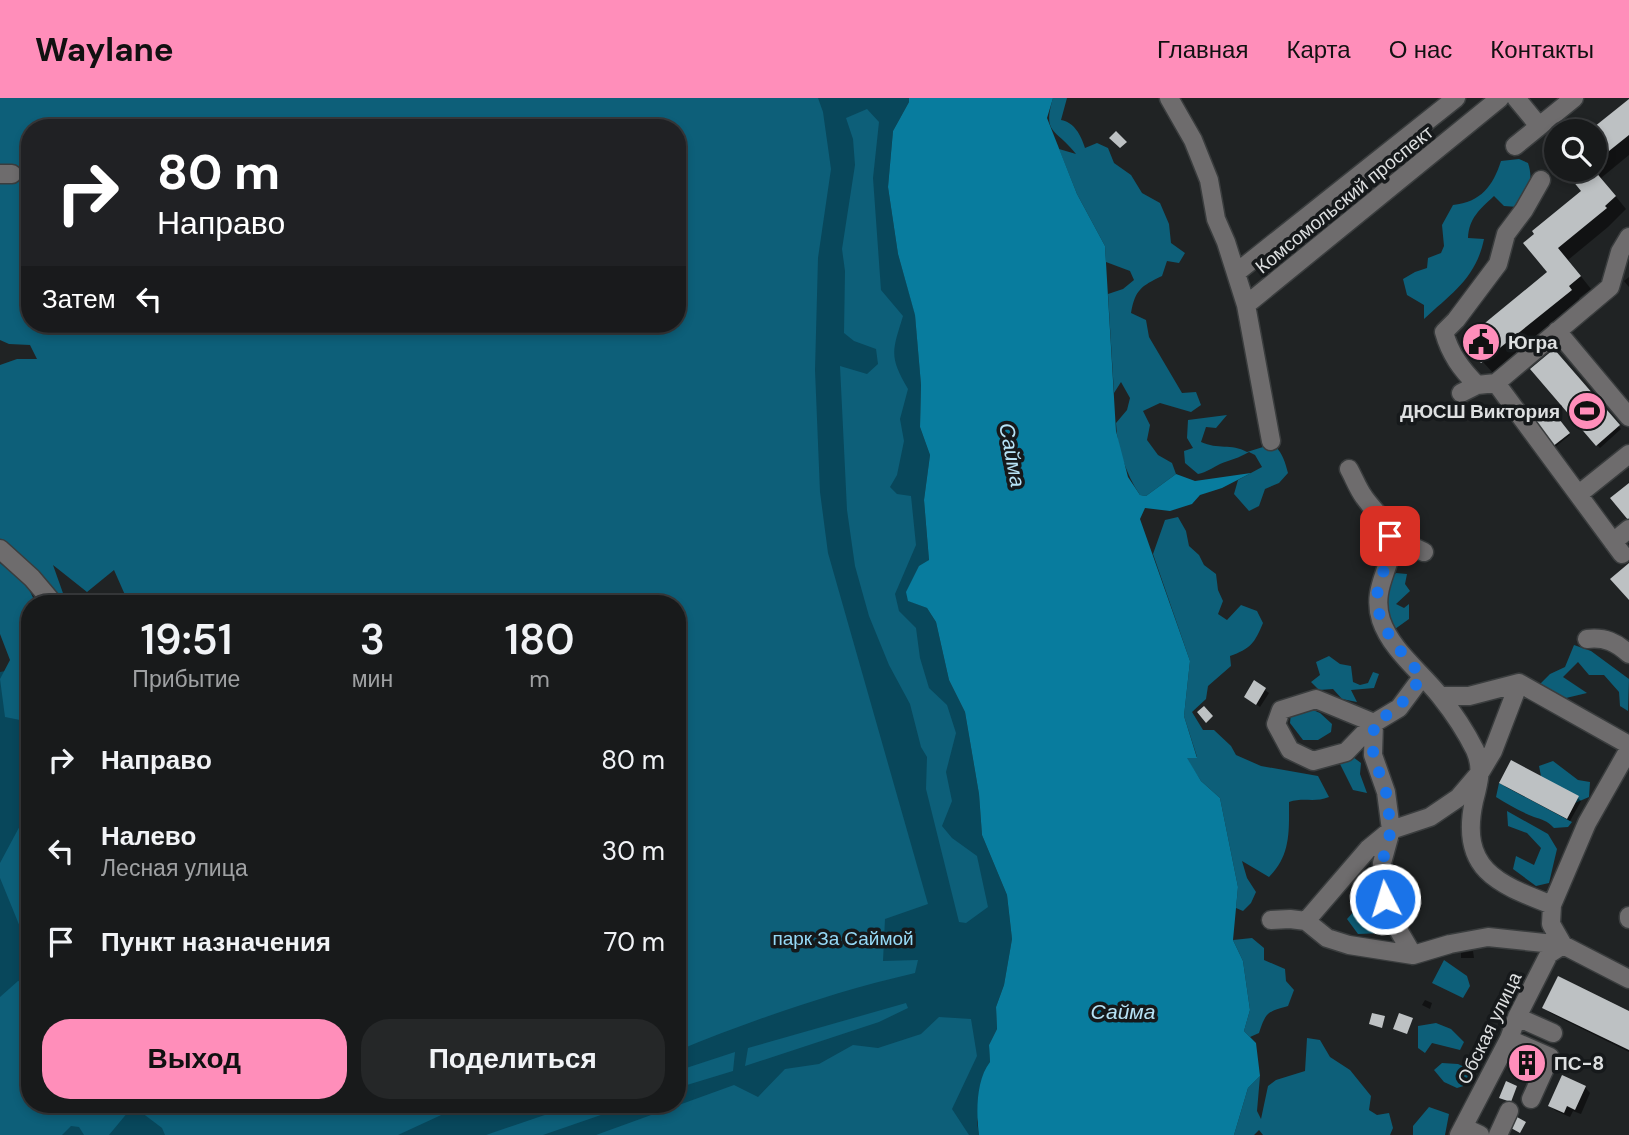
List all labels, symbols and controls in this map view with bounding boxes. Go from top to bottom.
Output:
text: Waylane [35,28,174,71]
text: Главная [1157,34,1248,65]
text: Карта [1286,34,1351,65]
text: О нас [1389,34,1452,65]
text: Контакты [1490,34,1594,65]
map controls [1544,119,1607,182]
button: search [1544,119,1607,182]
street label: Комсомольский проспект [1250,120,1439,279]
text: 80 m [157,140,280,204]
icon: right [42,147,133,238]
text: Направо [157,202,285,244]
icon: left [130,280,168,318]
text: Затем [42,282,116,316]
public building icon: Югра [1460,321,1502,363]
place label: Югра [1508,330,1558,355]
sports icon: ДЮСШ Виктория [1566,390,1608,432]
place label: ДЮСШ Виктория [1400,399,1560,424]
water label: Сайма [992,421,1032,489]
pin [1360,506,1420,566]
icon: arrive [1371,517,1409,555]
text: 19:51 [140,612,232,667]
text: 3 [360,612,385,667]
text: 180 [504,612,575,667]
text: Прибытие [132,664,240,694]
text: мин [352,664,393,694]
text: m [529,664,550,694]
icon: right [42,741,80,779]
text: Направо [101,743,212,777]
text: 80 m [601,743,665,777]
text: Налево [101,819,196,853]
icon: left [42,832,80,870]
text: 30 m [602,834,665,868]
text: Лесная улица [101,853,248,883]
position arrow [1348,862,1422,936]
icon: arrive [42,923,80,961]
text: Пункт назначения [101,925,331,959]
text: 70 m [604,925,665,959]
park label: парк За Саймой [772,926,914,951]
street label: Обская улица [1452,968,1528,1088]
water label: Сайма [1091,998,1155,1026]
button: Выход [42,1019,347,1099]
button: Поделиться [361,1019,665,1099]
building icon: ПС-8 [1506,1042,1548,1084]
place label: ПС-8 [1554,1051,1604,1076]

